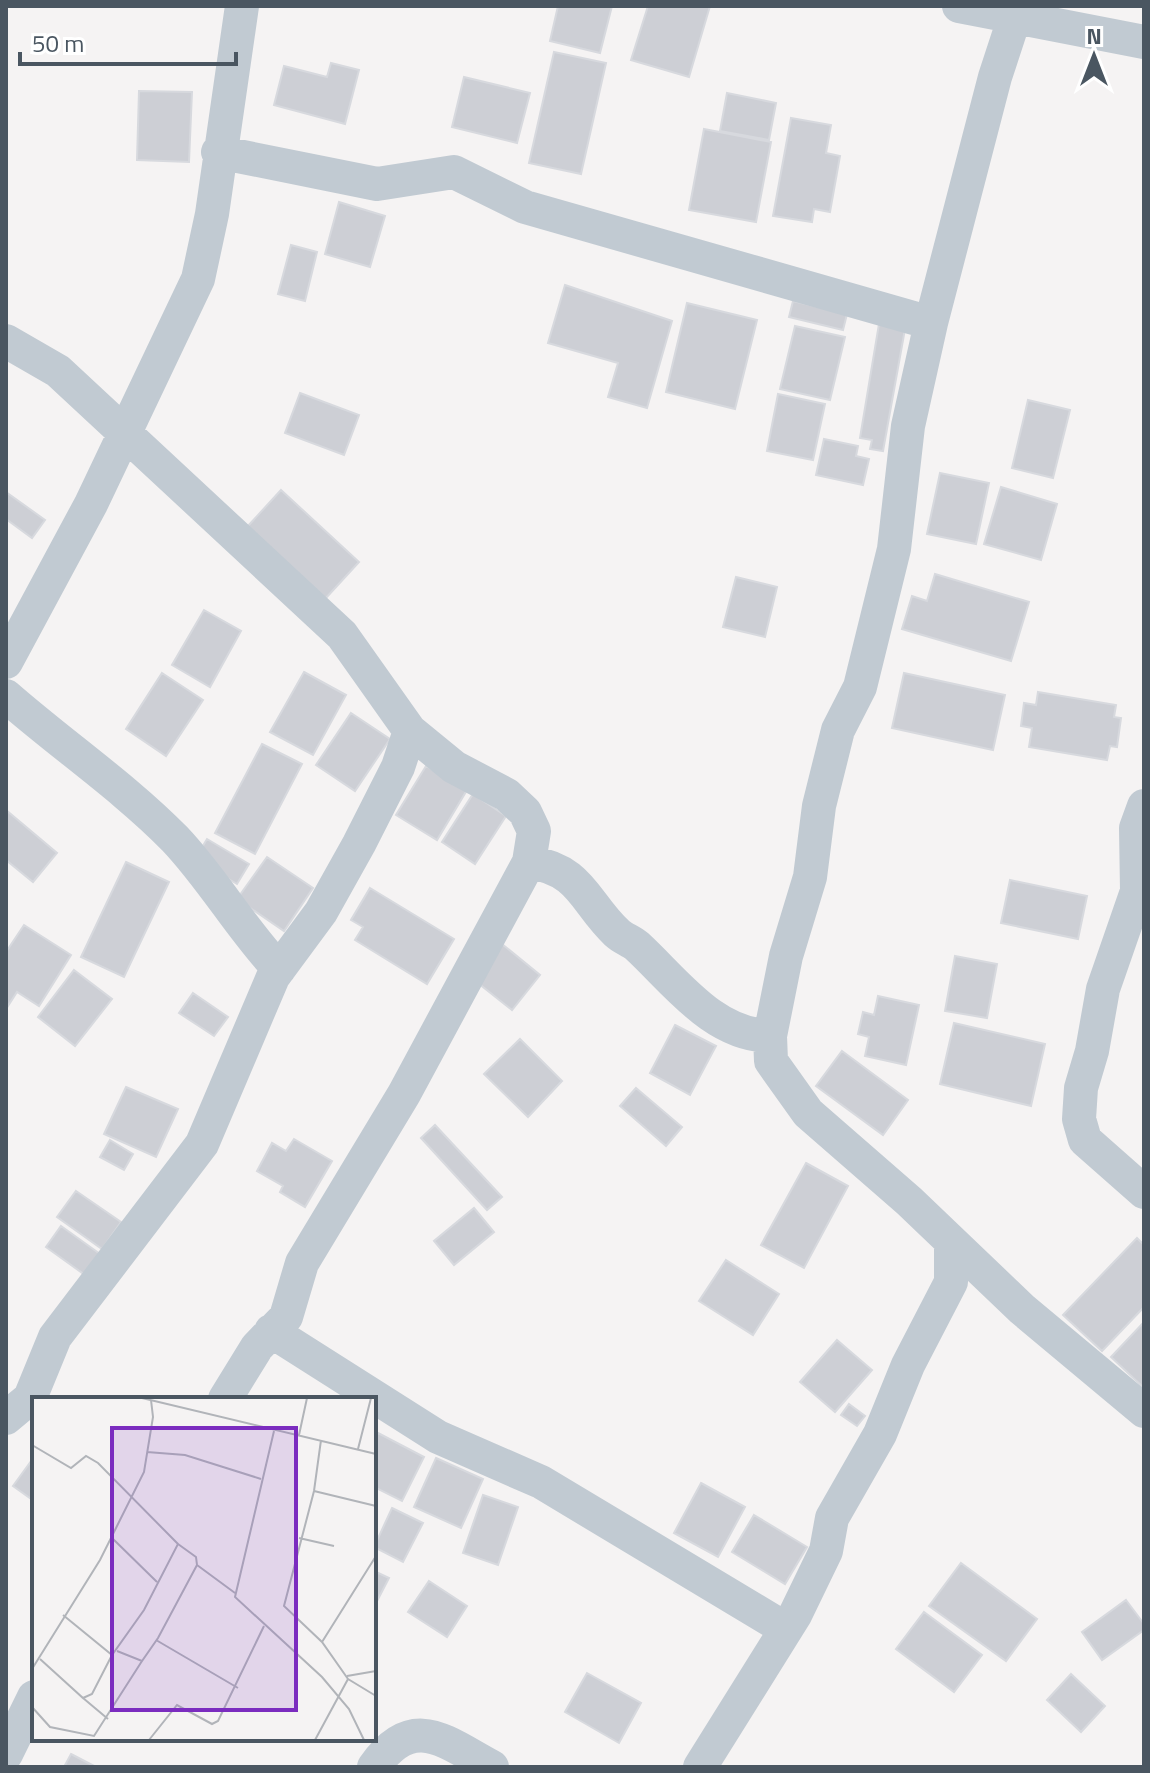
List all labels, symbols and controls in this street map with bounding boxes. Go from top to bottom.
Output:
scale bar [20,16,236,66]
north arrow [1054,16,1134,96]
text: N [1086,19,1102,53]
text: 50 m [32,25,84,61]
inset map [32,1397,376,1741]

